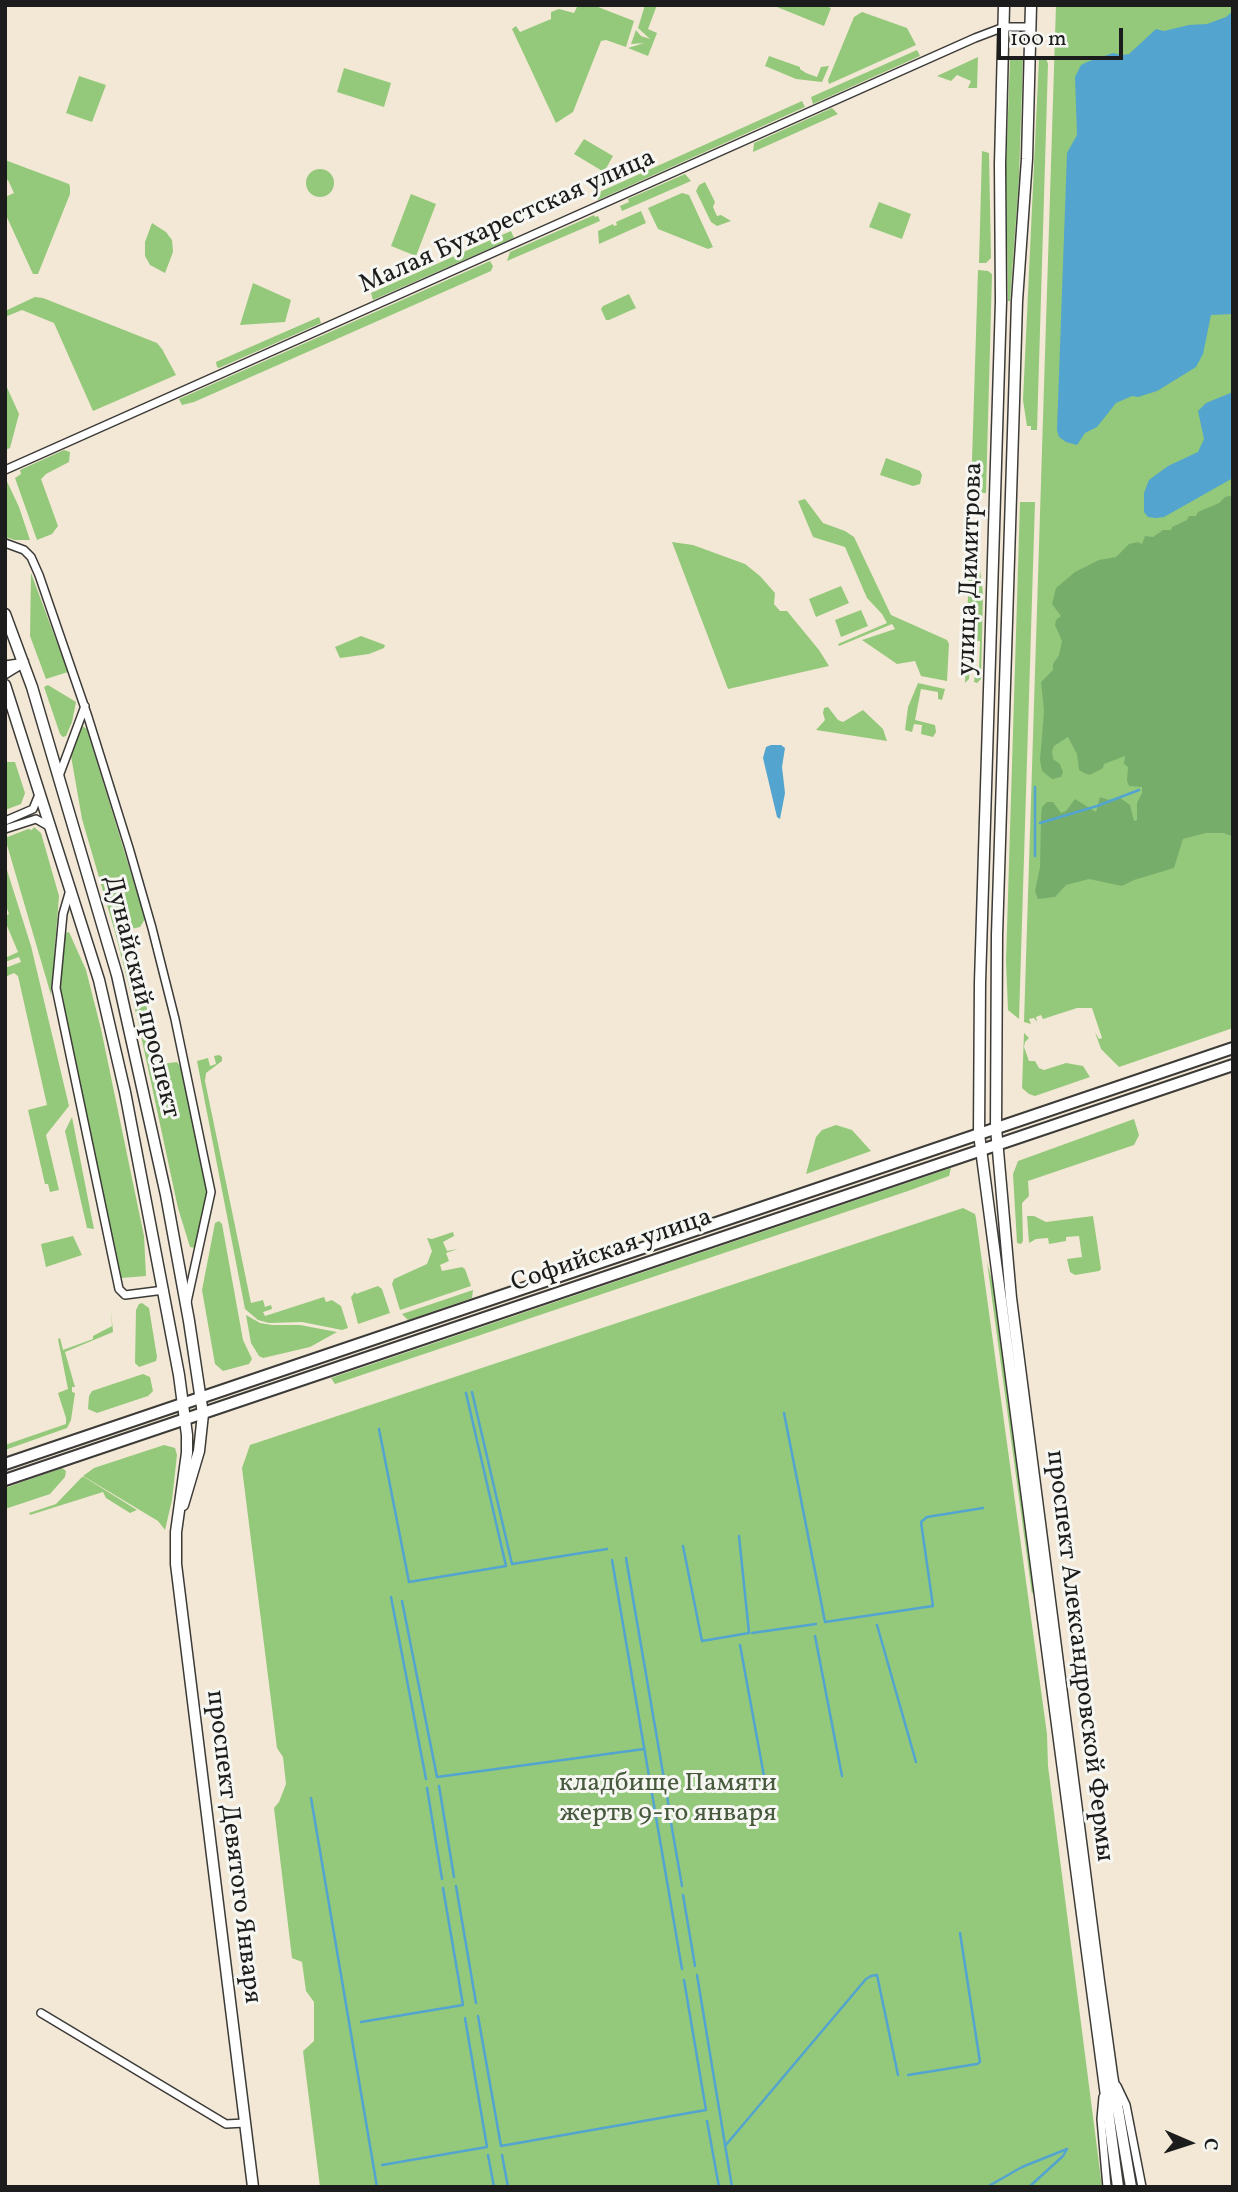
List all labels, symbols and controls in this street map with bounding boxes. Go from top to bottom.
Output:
scale bar [1000,14,1126,58]
text: 100 m [1010,25,1067,54]
street label: Малая Бухарестская улица [355,144,661,302]
street label: улица Димитрова [953,462,991,676]
street label: Дунайский проспект [95,872,185,1122]
street label: Софийская улица [508,1203,716,1301]
street label: проспект Александровской Фермы [1037,1449,1119,1863]
street label: проспект Девятого Января [197,1688,267,2006]
park label: кладбище Памяти жертв 9-го января [559,1769,777,1830]
north arrow [1154,2108,1224,2178]
text: С [1197,2137,1223,2151]

